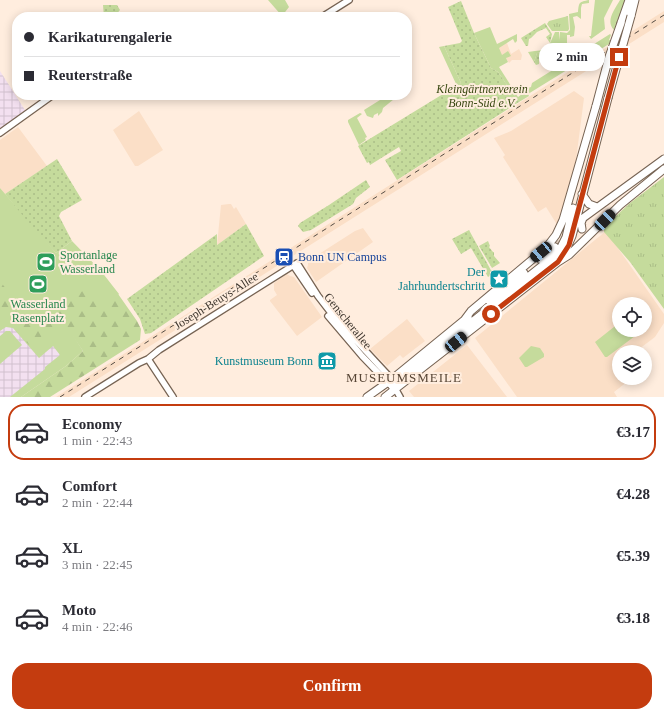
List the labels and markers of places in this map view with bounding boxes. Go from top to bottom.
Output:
station icon: Bonn UN Campus [273,246,295,268]
place label: Sportanlage Wasserland [60,248,117,276]
place label: Bonn UN Campus [298,250,387,264]
sports icon: Sportanlage Wasserland [35,251,57,273]
place label: Der Jahrhundertschritt [398,265,486,293]
place icon: Der Jahrhundertschritt [488,268,510,290]
sports icon: Wasserland Rasenplatz [27,273,49,295]
place label: Wasserland Rasenplatz [10,297,66,325]
museum icon: Kunstmuseum Bonn [316,350,338,372]
place label: Kunstmuseum Bonn [215,354,313,368]

